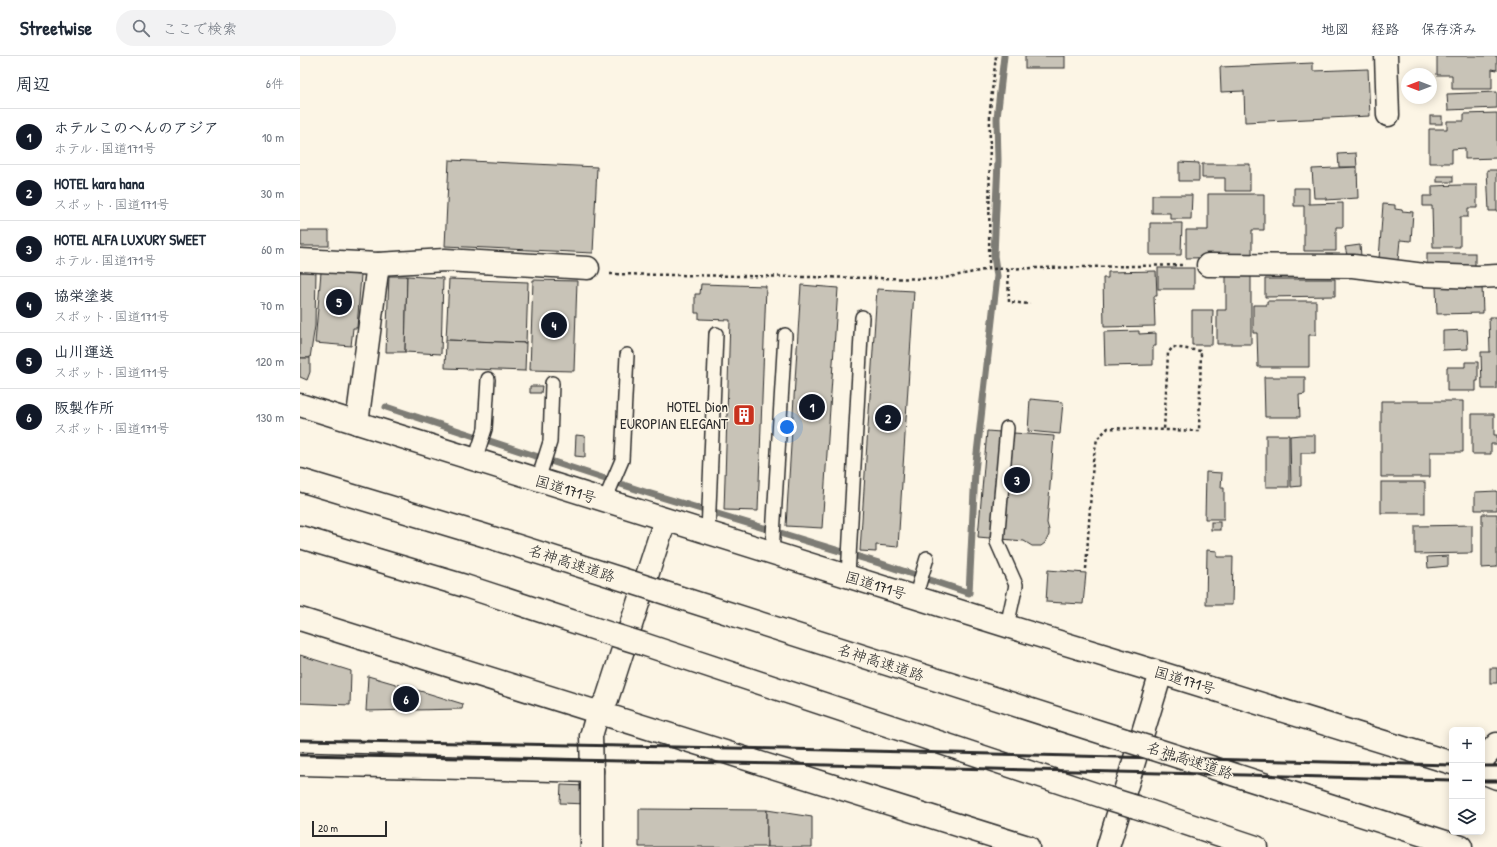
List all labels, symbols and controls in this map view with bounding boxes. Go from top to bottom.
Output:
search box [116,10,396,46]
text: Streetwise [20,15,92,41]
icon: search [130,17,152,39]
text: ここで検索 [162,18,237,39]
text: 地図 [1321,19,1349,38]
text: 経路 [1371,19,1399,38]
text: 保存済み [1421,19,1477,38]
north arrow [1401,68,1437,104]
text: 周辺 [16,72,50,95]
text: 6件 [266,74,284,92]
text: ホテルこのへんのアジア [54,117,219,138]
text: 1 [27,128,31,146]
text: 10 m [262,128,284,146]
text: ホテル · 国道171号 [54,139,156,157]
text: HOTEL kara hana [54,173,144,194]
text: 2 [26,184,32,202]
text: 30 m [261,184,284,202]
text: スポット · 国道171号 [54,195,169,213]
text: HOTEL ALFA LUXURY SWEET [54,229,206,250]
text: 3 [26,240,32,258]
text: 60 m [261,240,284,258]
text: ホテル · 国道171号 [54,251,156,269]
text: 協栄塗装 [54,285,114,306]
pin: 5 [326,287,352,317]
text: 4 [27,296,31,314]
text: 70 m [260,296,284,314]
text: スポット · 国道171号 [54,307,169,325]
pin: 4 [541,310,567,340]
text: 山川運送 [54,341,114,362]
text: 5 [26,352,32,370]
text: 120 m [256,352,284,370]
text: スポット · 国道171号 [54,363,169,381]
pin: 1 [799,392,825,422]
place label: HOTEL Dion EUROPIAN ELEGANT [620,396,729,434]
text: 阪製作所 [54,397,114,418]
building icon: HOTEL Dion EUROPIAN ELEGANT [731,402,757,428]
pin: 2 [875,403,901,433]
text: 6 [26,408,32,426]
text: 130 m [256,408,284,426]
your location [777,417,797,437]
text: スポット · 国道171号 [54,419,169,437]
pin: 3 [1004,465,1030,495]
street label: 国道171号 [533,470,599,508]
street label: 名神高速道路 [526,539,618,587]
street label: 国道171号 [843,566,909,604]
street label: 名神高速道路 [835,638,927,686]
street label: 国道171号 [1152,661,1218,699]
pin: 6 [393,684,419,714]
map controls [1449,727,1485,835]
button: + [1449,727,1485,763]
street label: 名神高速道路 [1144,736,1236,784]
button: − [1449,763,1485,799]
button: layers [1449,799,1485,835]
scale bar [312,819,387,838]
text: 20 m [318,821,338,835]

